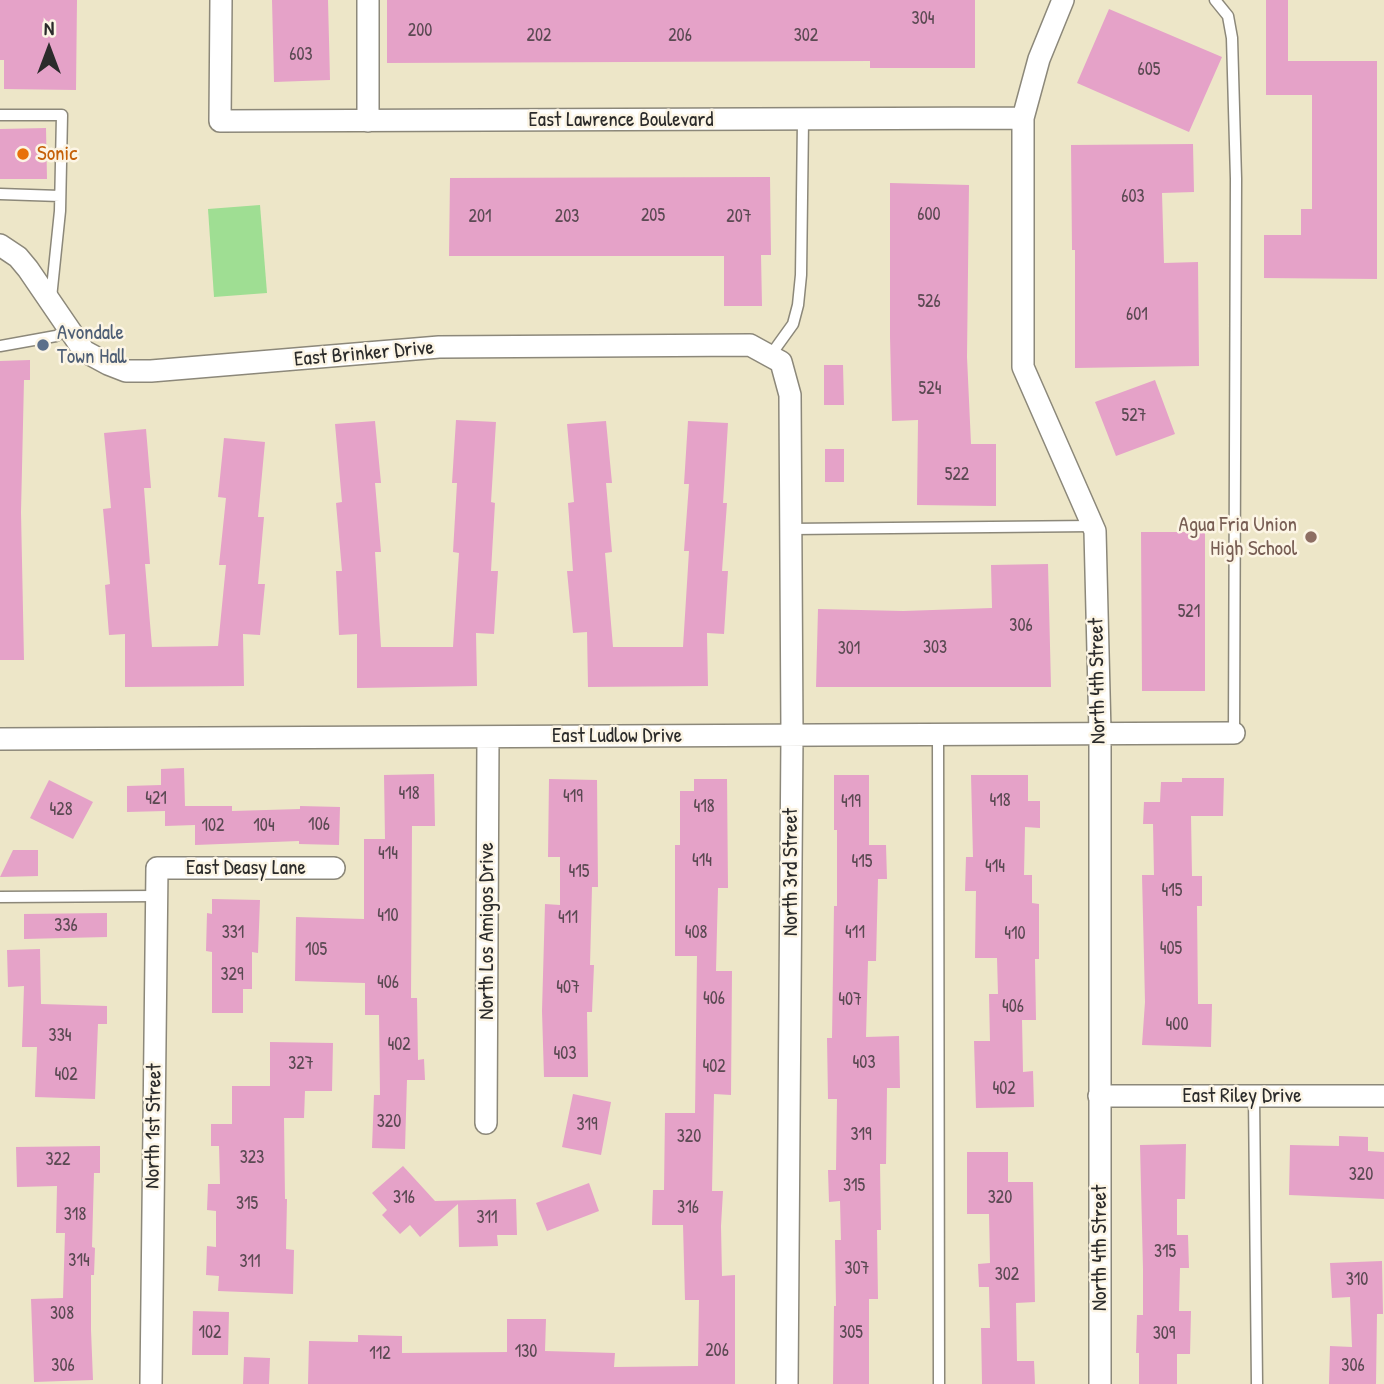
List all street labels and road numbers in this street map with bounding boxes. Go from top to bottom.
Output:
street label: East Lawrence Boulevard [528,107,714,133]
street label: East Brinker Drive [293,335,435,373]
street label: North 4th Street [1084,618,1112,744]
street label: East Ludlow Drive [552,723,682,749]
street label: North 3rd Street [778,808,804,936]
street label: North Los Amigos Drive [474,842,500,1020]
street label: East Deasy Lane [186,855,306,881]
street label: North 1st Street [140,1063,168,1189]
street label: East Riley Drive [1182,1083,1302,1109]
street label: North 4th Street [1087,1185,1113,1311]

